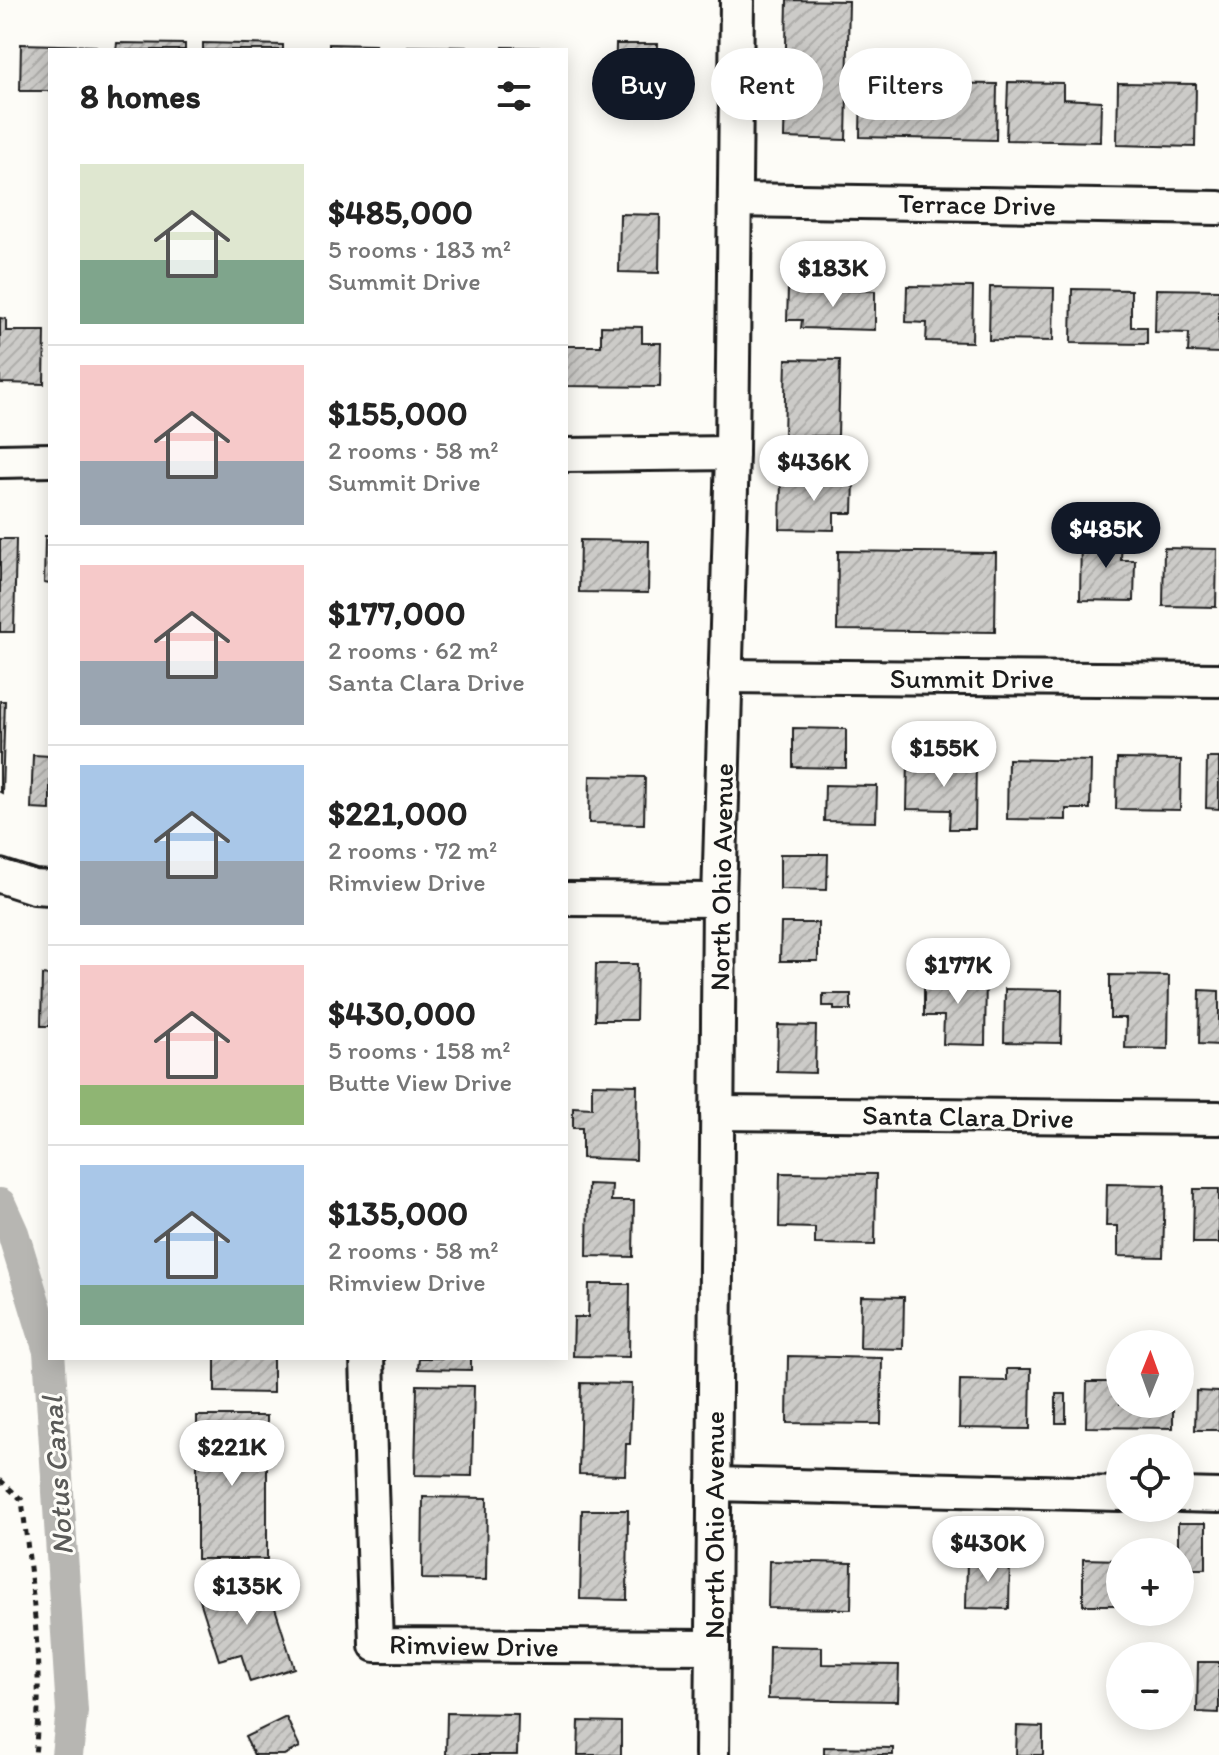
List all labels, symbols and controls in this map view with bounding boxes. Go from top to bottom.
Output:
chip: Buy [592,48,695,120]
chip: Rent [711,48,823,120]
chip: Filters [839,48,972,120]
icon: filters [492,74,536,118]
text: 8 homes [80,76,201,117]
street label: Terrace Drive [898,186,1056,222]
text: $485,000 [328,192,473,233]
icon: home [144,196,240,292]
text: 5 rooms · 183 m² [328,233,511,265]
pin: $183K [777,241,889,309]
text: $183K [798,251,868,283]
text: Summit Drive [328,265,481,297]
text: $155,000 [328,393,468,434]
icon: home [144,397,240,493]
text: 2 rooms · 58 m² [328,434,499,466]
pin: $436K [758,435,870,503]
text: $436K [777,445,851,477]
text: Summit Drive [328,466,481,498]
pin: $485K [1050,502,1162,570]
text: $485K [1069,512,1143,544]
text: $177,000 [328,593,466,634]
icon: home [144,597,240,693]
text: 2 rooms · 62 m² [328,634,498,666]
street label: Summit Drive [890,661,1054,695]
text: Santa Clara Drive [328,666,525,698]
pin: $155K [888,721,1000,789]
text: $155K [909,731,979,763]
street label: North Ohio Avenue [702,763,740,991]
text: $221,000 [328,793,468,834]
icon: home [144,797,240,893]
text: 2 rooms · 72 m² [328,834,497,866]
text: Rimview Drive [328,866,486,898]
pin: $177K [902,938,1014,1006]
text: $177K [924,948,992,980]
text: $430,000 [328,993,476,1034]
icon: home [144,997,240,1093]
text: 5 rooms · 158 m² [328,1034,511,1066]
text: Butte View Drive [328,1066,512,1098]
street label: Santa Clara Drive [862,1097,1074,1135]
text: $135,000 [328,1193,468,1234]
icon: home [144,1197,240,1293]
text: 2 rooms · 58 m² [328,1234,499,1266]
text: Rimview Drive [328,1266,486,1298]
north arrow [1106,1330,1194,1418]
map controls [1106,1330,1194,1730]
water label: Notus Canal [33,1393,81,1557]
street label: North Ohio Avenue [697,1411,731,1639]
pin: $221K [176,1420,288,1488]
text: $221K [197,1430,267,1462]
button: locate [1106,1434,1194,1522]
pin: $430K [932,1516,1044,1584]
text: $430K [950,1526,1026,1558]
button: + [1106,1538,1194,1626]
pin: $135K [191,1559,303,1627]
text: $135K [212,1569,282,1601]
street label: Rimview Drive [389,1627,559,1663]
button: − [1106,1642,1194,1730]

